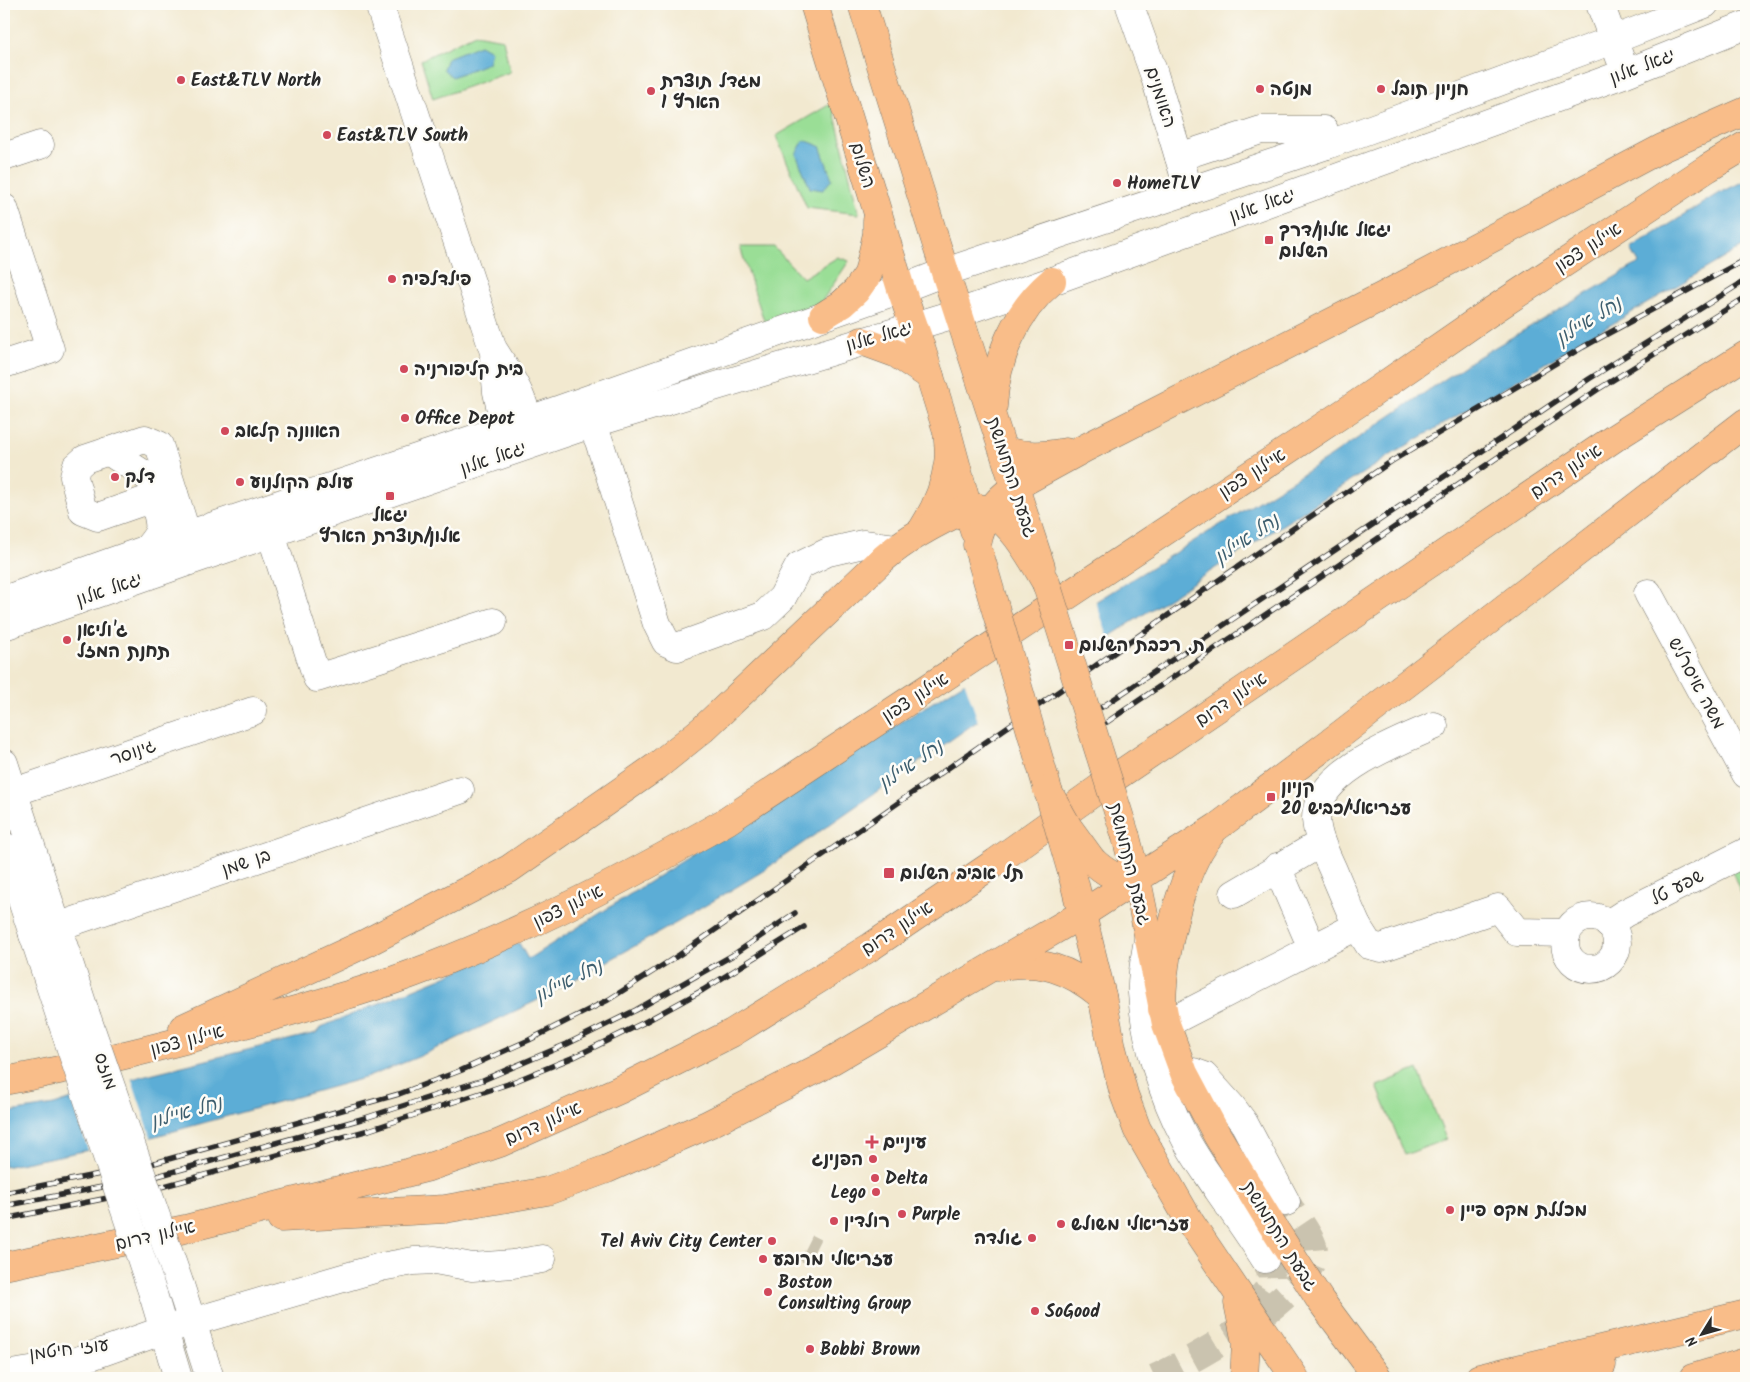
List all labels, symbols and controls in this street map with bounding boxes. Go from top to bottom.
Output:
street label: יגאל אלון [1605,42,1680,93]
street label: האומנים [1136,63,1183,132]
place label: East&TLV North [191,67,321,96]
place label: מגדל תוצרת הארץ 1 [659,68,761,118]
marker: East&TLV North [175,74,187,86]
place label: מנטה [1270,76,1312,105]
place label: חניון תובל [1391,76,1469,105]
marker: מנטה [1254,83,1266,95]
marker: חניון תובל [1375,83,1387,95]
marker: מגדל תוצרת הארץ 1 [645,85,657,97]
place label: East&TLV South [337,122,468,151]
marker: East&TLV South [321,129,333,141]
street label: השלום [841,139,882,192]
place label: HomeTLV [1127,170,1201,199]
marker: HomeTLV [1111,177,1123,189]
street label: יגאל אלון [1225,181,1300,232]
street label: איילון צפון [1549,216,1628,281]
place label: יגאל אלון/דרך השלום [1279,217,1391,267]
marker: יגאל אלון/דרך השלום [1263,234,1275,246]
place label: פילדלפיה [402,266,471,295]
marker: פילדלפיה [386,273,398,285]
water label: נחל איילון [1550,289,1629,354]
street label: יגאל אלון [842,314,916,361]
place label: בית קליפורניה [414,356,524,385]
marker: בית קליפורניה [398,363,410,375]
place label: Office Depot [415,405,515,434]
marker: Office Depot [399,412,411,424]
street label: גבעת התחמושת [977,413,1044,542]
place label: האוונה קלאב [234,418,340,447]
marker: האוונה קלאב [219,425,231,437]
street label: יגאל אלון [456,435,531,484]
street label: איילון דרום [1525,437,1609,507]
street label: איילון צפון [1213,442,1292,507]
place label: דלק [125,464,155,493]
place label: עולם הקולנוע [250,469,353,498]
marker: דלק [109,471,121,483]
marker: עולם הקולנוע [234,476,246,488]
marker: יגאל אלון/תוצרת הארץ [384,490,396,502]
place label: יגאל אלון/תוצרת הארץ [319,502,461,552]
water label: נחל איילון [1208,506,1287,573]
street label: יגאל אלון [72,566,147,615]
place label: ג'וליאן תחנת המזל [77,617,170,667]
place label: ת. רכבת השלום [1079,632,1205,661]
street label: משה איסרליש [1659,633,1732,735]
marker: ג'וליאן תחנת המזל [61,634,73,646]
marker: ת. רכבת השלום [1063,639,1075,651]
street label: איילון דרום [1190,665,1274,735]
street label: איילון צפון [876,666,955,731]
street label: גינוסר [107,732,160,775]
water label: נחל איילון [872,732,951,799]
place label: קניון עזריאלי/כביש 20 [1281,774,1411,824]
marker: קניון עזריאלי/כביש 20 [1265,791,1277,803]
street label: גבעת התחמושת [1099,800,1158,929]
street label: בן שמן [218,842,275,885]
place label: תל אביב השלום [900,860,1024,889]
street label: שפע טל [1646,863,1710,914]
marker: תל אביב השלום [882,866,896,880]
street label: איילון צפון [528,878,609,937]
street label: איילון דרום [856,894,940,964]
water label: נחל איילון [530,951,610,1012]
street label: איילון צפון [147,1018,228,1065]
street label: מוזס [85,1049,124,1094]
water label: נחל איילון [147,1088,227,1137]
street label: איילון דרום [501,1095,587,1154]
place label: עיניים [883,1129,927,1158]
marker: עיניים [865,1135,879,1149]
place label: הפנינג [812,1146,863,1175]
marker: הפנינג [867,1153,879,1165]
place label: Delta [885,1165,928,1194]
marker: Delta [869,1172,881,1184]
street label: גבעת התחמושת [1233,1176,1324,1298]
place label: Lego [831,1179,866,1208]
marker: Lego [870,1186,882,1198]
place label: מכללת מקס פיין [1460,1197,1587,1226]
place label: Purple [912,1201,961,1230]
marker: מכללת מקס פיין [1444,1204,1456,1216]
place label: רולדין [844,1208,890,1237]
marker: Purple [896,1208,908,1220]
place label: עזריאלי משולש [1071,1211,1189,1240]
street label: איילון דרום [112,1213,198,1260]
marker: רולדין [828,1215,840,1227]
marker: עזריאלי משולש [1055,1218,1067,1230]
place label: גולדה [974,1225,1022,1254]
place label: Tel Aviv City Center [600,1228,763,1257]
marker: גולדה [1026,1232,1038,1244]
marker: Tel Aviv City Center [766,1235,778,1247]
place label: עזריאלי מרובע [773,1246,894,1275]
marker: עזריאלי מרובע [757,1253,769,1265]
place label: Boston Consulting Group [778,1269,912,1319]
marker: Boston Consulting Group [762,1286,774,1298]
place label: SoGood [1045,1298,1100,1327]
marker: SoGood [1029,1305,1041,1317]
north arrow [1678,1310,1728,1360]
street label: עוזי חיטמן [28,1331,111,1370]
text: N [1681,1331,1704,1351]
place label: Bobbi Brown [820,1336,920,1365]
marker: Bobbi Brown [804,1343,816,1355]

